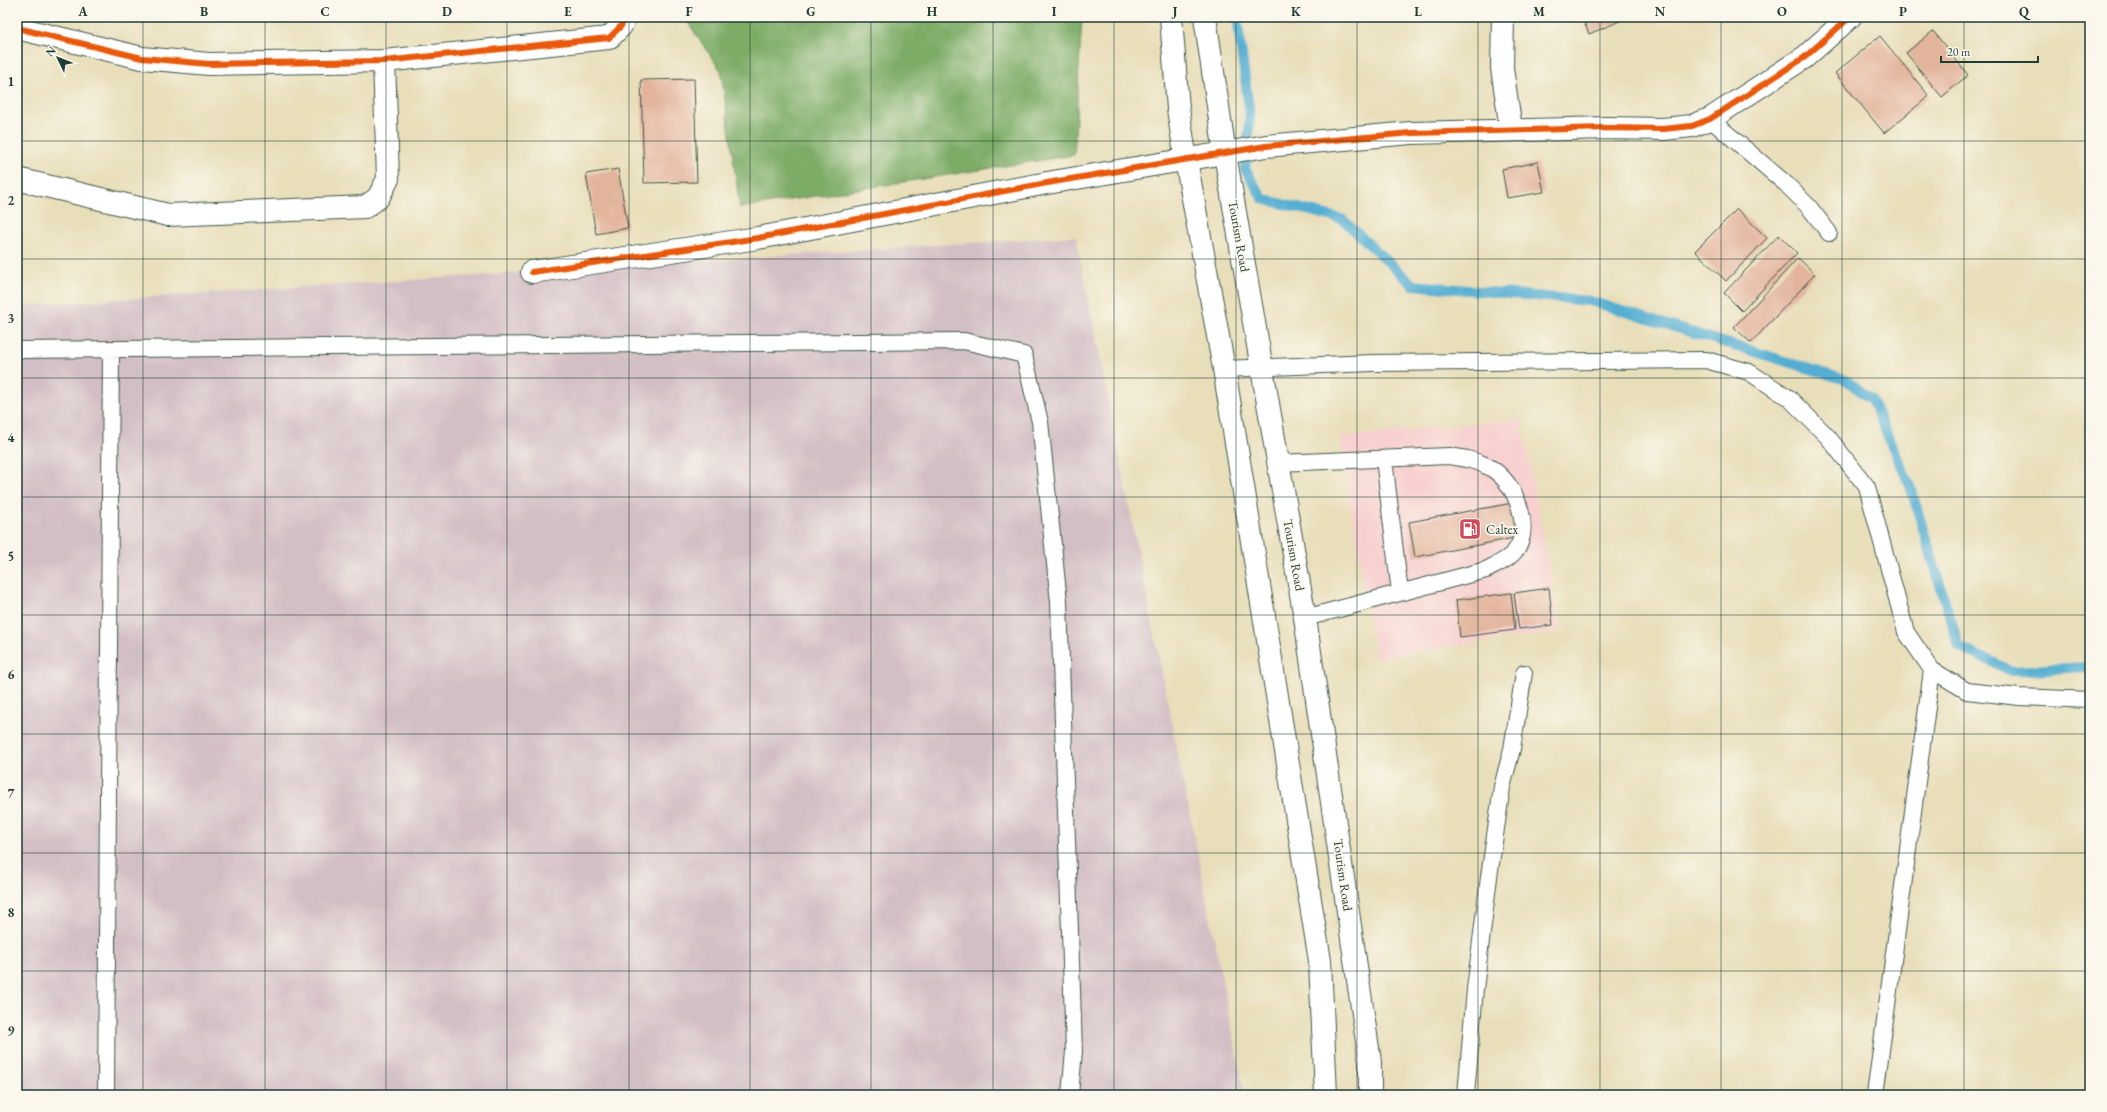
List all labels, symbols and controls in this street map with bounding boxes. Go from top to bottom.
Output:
text: A [77,3,88,20]
text: B [200,3,208,20]
text: C [320,3,330,20]
text: D [442,3,452,20]
text: E [564,3,572,20]
text: F [685,3,693,20]
text: G [806,3,816,20]
text: H [927,3,938,20]
text: I [1052,3,1057,20]
text: J [1171,3,1178,20]
text: K [1291,3,1302,20]
text: L [1414,3,1422,20]
text: M [1533,3,1545,20]
text: N [1655,3,1666,20]
text: O [1777,3,1787,20]
text: P [1899,3,1907,20]
text: Q [2019,3,2031,20]
north arrow [38,38,78,78]
scale bar [1941,38,2038,64]
text: N [43,43,59,59]
text: 20 m [1947,44,1971,60]
text: 1 [8,73,15,90]
text: 2 [8,192,15,209]
street label: Tourism Road [1224,199,1254,273]
text: 3 [8,310,15,327]
text: 4 [8,429,15,446]
fuel station icon: Caltex [1457,516,1483,542]
street label: Tourism Road [1279,518,1309,592]
place label: Caltex [1486,521,1518,538]
text: 5 [8,548,14,565]
text: 6 [8,666,15,683]
text: 7 [8,785,15,802]
street label: Tourism Road [1330,838,1357,912]
text: 8 [8,904,15,921]
text: 9 [8,1022,15,1039]

